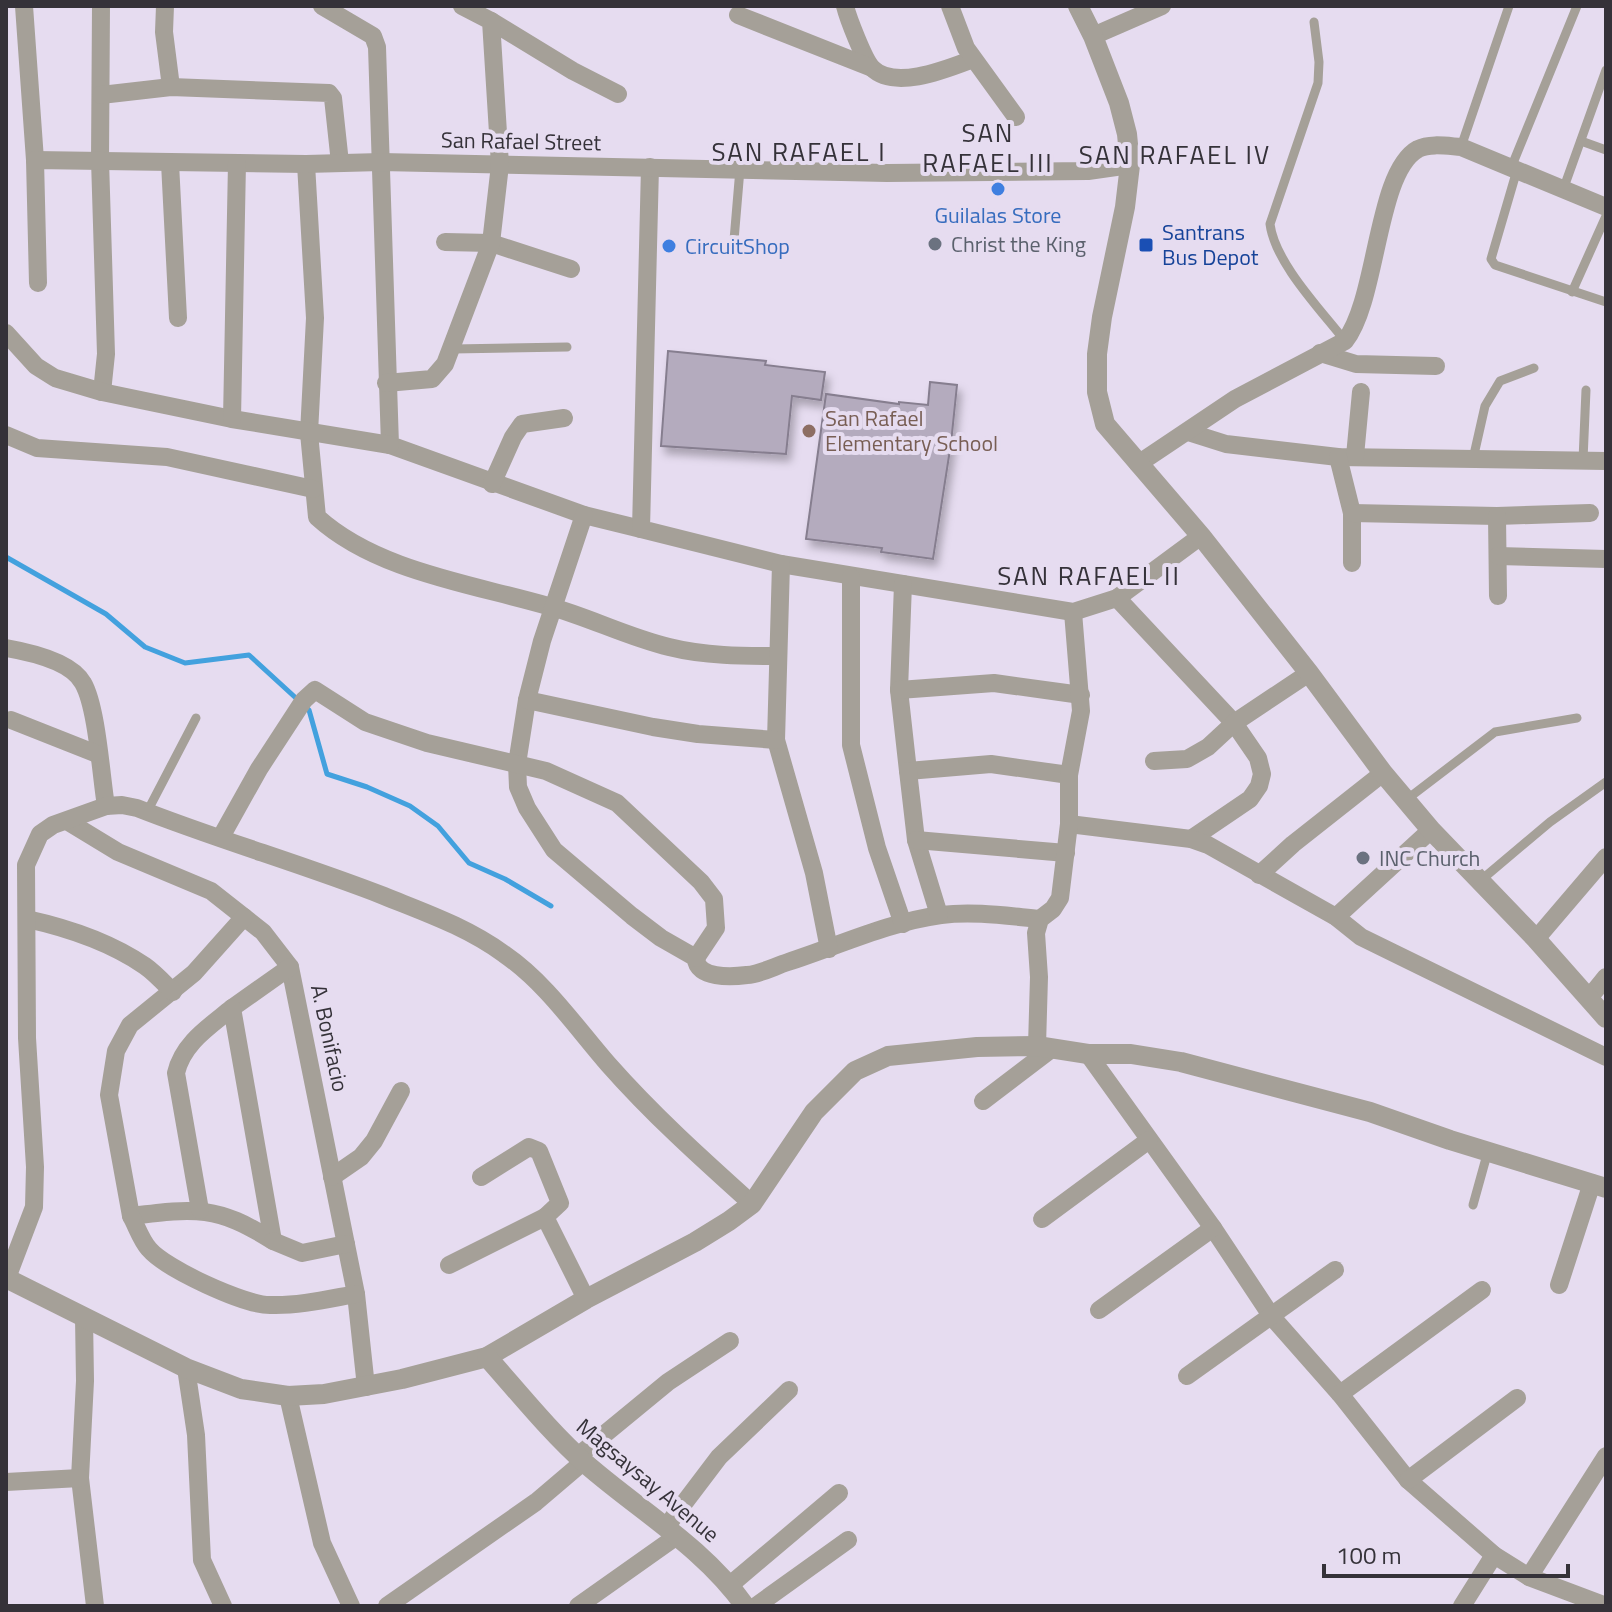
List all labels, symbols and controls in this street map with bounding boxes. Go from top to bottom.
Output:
district label: SAN RAFAEL III [922,113,1054,182]
street label: San Rafael Street [441,123,602,159]
district label: SAN RAFAEL I [711,132,887,171]
district label: SAN RAFAEL IV [1079,135,1271,174]
marker: Guilalas Store [989,180,1007,198]
place label: Guilalas Store [935,198,1061,232]
place label: Santrans Bus Depot [1162,215,1259,274]
place label: Christ the King [951,227,1086,261]
place label: CircuitShop [685,229,790,263]
marker: Christ the King [926,235,944,253]
marker: Santrans Bus Depot [1137,236,1155,254]
marker: CircuitShop [660,237,678,255]
place label: San Rafael Elementary School [825,401,998,460]
marker: San Rafael Elementary School [800,422,818,440]
district label: SAN RAFAEL II [997,556,1181,595]
place label: INC Church [1379,841,1480,875]
marker: INC Church [1354,849,1372,867]
street label: A. Bonifacio [302,981,358,1095]
street label: Magsaysay Avenue [569,1410,727,1550]
scale bar [1324,1528,1568,1578]
text: 100 m [1336,1537,1402,1573]

